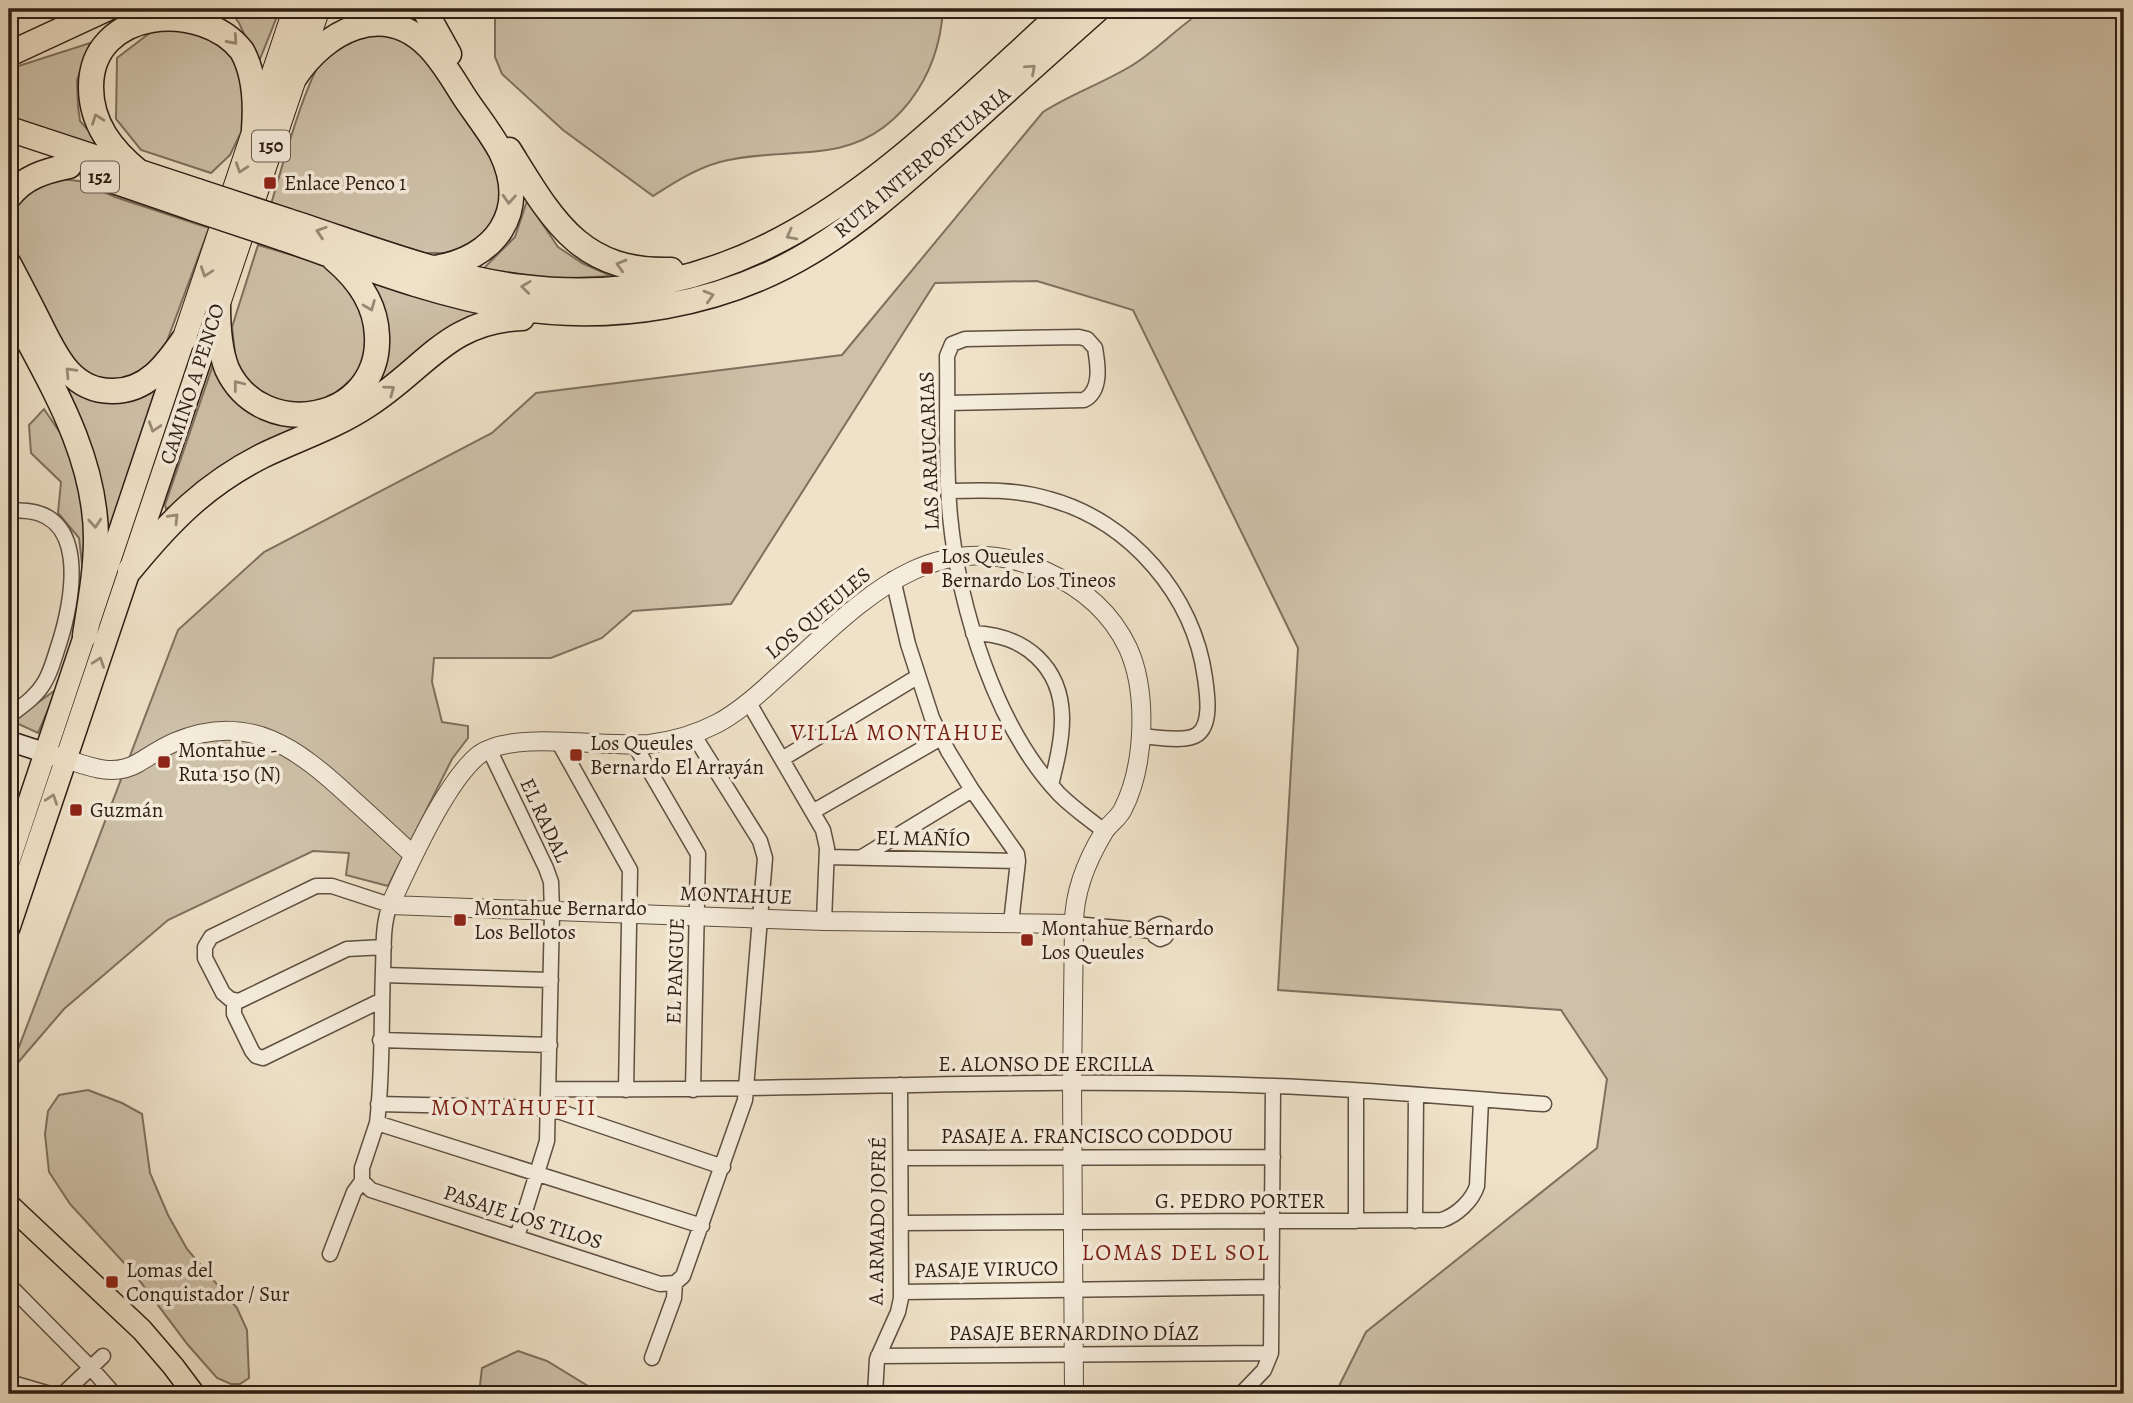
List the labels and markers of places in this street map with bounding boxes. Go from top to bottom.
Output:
place label: Enlace Penco 1 [284,169,406,197]
marker: Enlace Penco 1 [262,175,278,191]
place label: Los Queules Bernardo Los Tineos [941,542,1116,594]
marker: Los Queules Bernardo Los Tineos [919,560,935,576]
place label: Los Queules Bernardo El Arrayán [590,729,764,781]
place label: Montahue - Ruta 150 (N) [178,736,281,788]
marker: Los Queules Bernardo El Arrayán [568,747,584,763]
marker: Montahue - Ruta 150 (N) [156,754,172,770]
place label: Guzmán [90,796,163,824]
marker: Guzmán [68,802,84,818]
place label: Montahue Bernardo Los Bellotos [474,894,647,946]
marker: Montahue Bernardo Los Bellotos [452,912,468,928]
place label: Montahue Bernardo Los Queules [1041,914,1214,966]
marker: Montahue Bernardo Los Queules [1019,932,1035,948]
place label: Lomas del Conquistador / Sur [126,1256,290,1308]
marker: Lomas del Conquistador / Sur [104,1274,120,1290]

